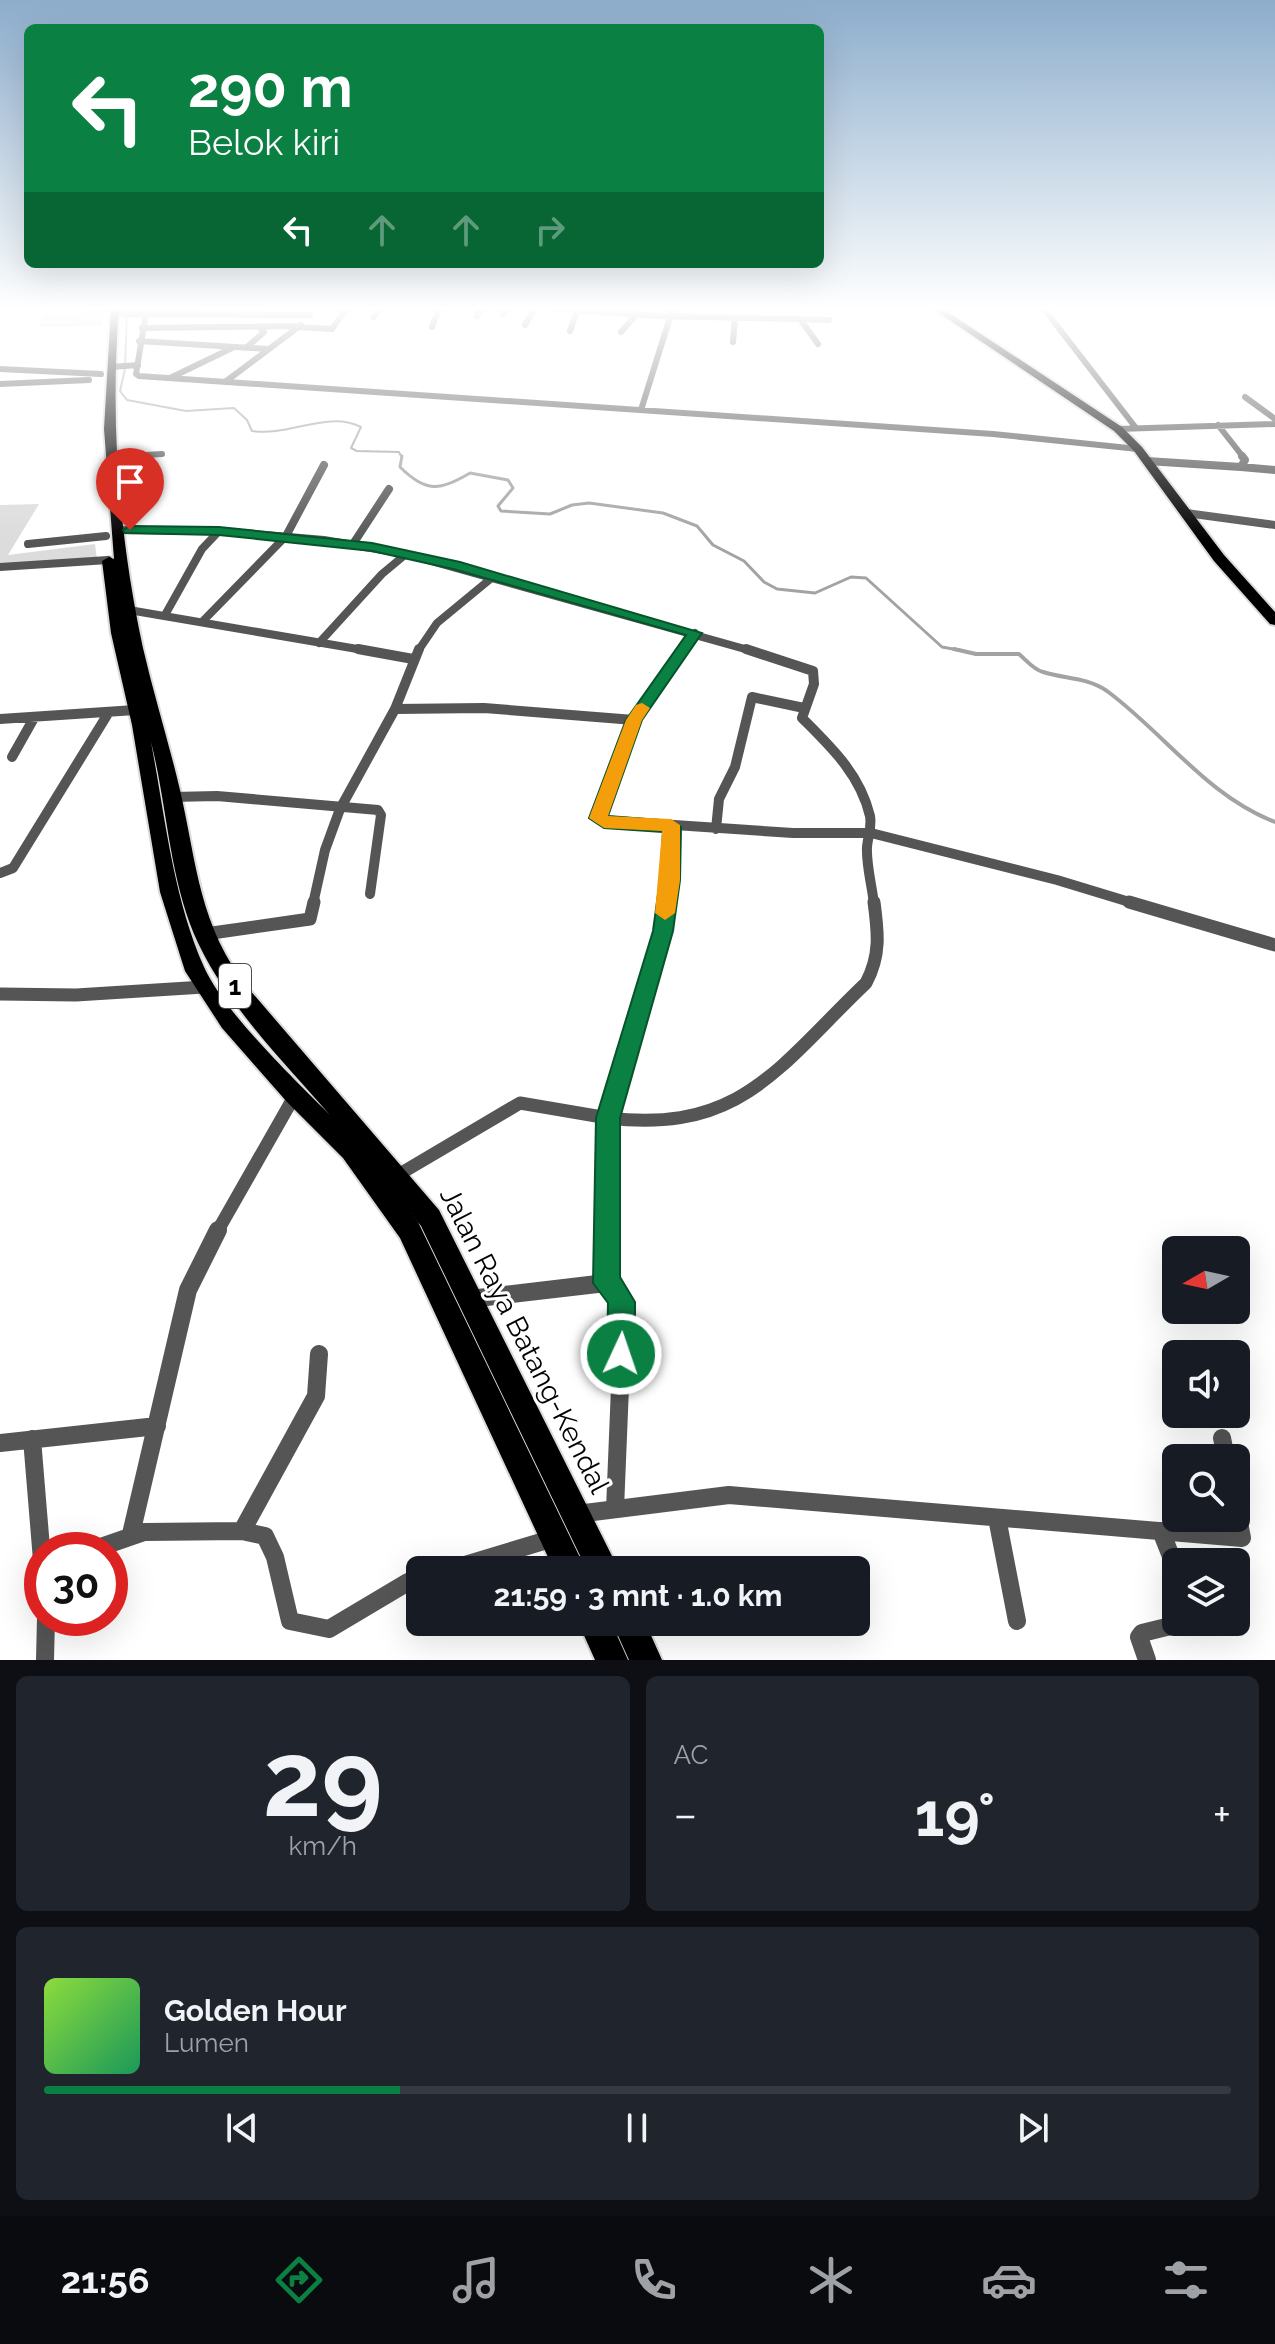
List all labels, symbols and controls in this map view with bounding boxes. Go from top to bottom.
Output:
text: 290 m [188,54,353,120]
icon: left [56,56,160,160]
text: Belok kiri [188,121,340,163]
icon: left [276,208,320,252]
icon: ahead [360,208,404,252]
icon: ahead [444,208,488,252]
icon: right [528,208,572,252]
pin [96,448,164,530]
icon: arrive [108,460,152,504]
road number: 1 [219,964,251,1008]
street label: Jalan Raya Batang-Kendal [433,1182,616,1499]
north arrow [1162,1236,1250,1324]
map controls [1162,1236,1250,1636]
position arrow [579,1312,663,1396]
button: sound [1162,1340,1250,1428]
button: search [1162,1444,1250,1532]
speed limit sign: 30 [24,1532,128,1636]
button: layers [1162,1548,1250,1636]
text: 21:59 · 3 mnt · 1.0 km [493,1578,783,1613]
text: 29 [263,1718,383,1840]
text: AC [674,1740,708,1770]
text: 19° [915,1780,995,1850]
text: − [674,1789,697,1840]
text: + [1213,1789,1231,1840]
text: km/h [288,1831,357,1861]
text: Golden Hour [164,1993,347,2028]
text: Lumen [164,2028,249,2058]
icon: previous [220,2106,264,2150]
icon: pause [615,2106,659,2150]
icon: next [1011,2106,1055,2150]
icon: directions [271,2252,327,2308]
icon: music [448,2252,504,2308]
icon: phone [626,2252,682,2308]
icon: climate [803,2252,859,2308]
icon: car [981,2252,1037,2308]
icon: filters [1158,2252,1214,2308]
text: 21:56 [61,2259,150,2301]

